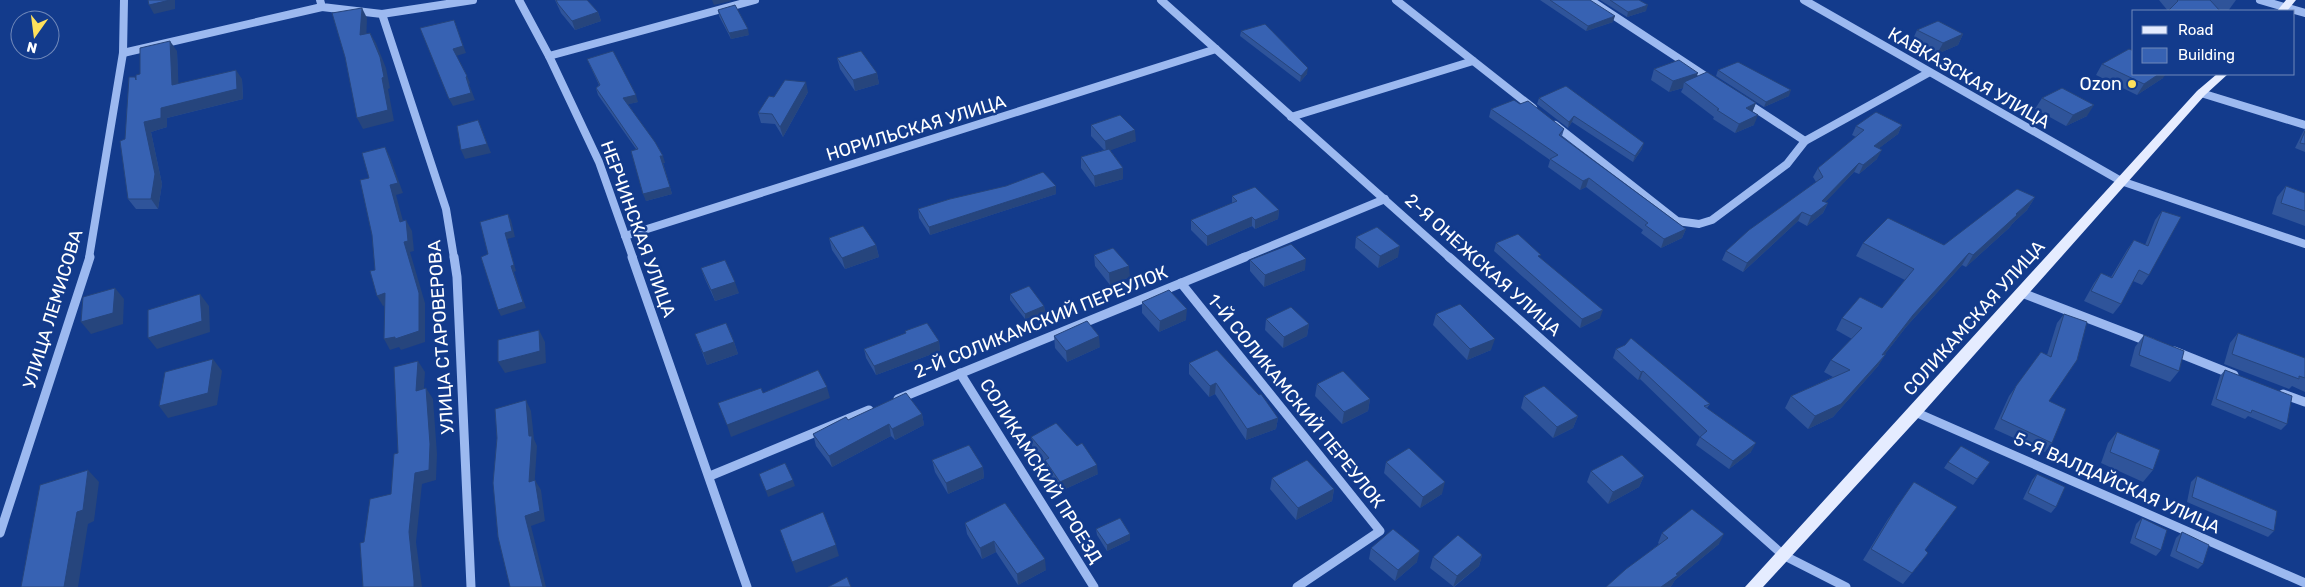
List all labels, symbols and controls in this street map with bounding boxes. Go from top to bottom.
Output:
north arrow [10,10,60,60]
legend [2132,10,2295,75]
text: Road [2178,21,2214,39]
street label: КАВКАЗСКАЯ УЛИЦА [1884,23,2054,133]
text: N [25,38,39,57]
text: Building [2178,46,2235,64]
place label: Ozon [2080,73,2122,95]
marker: Ozon [2126,78,2138,90]
street label: НОРИЛЬСКАЯ УЛИЦА [824,90,1008,166]
street label: НЕРЧИНСКАЯ УЛИЦА [596,138,680,320]
street label: 2-Я ОНЕЖСКАЯ УЛИЦА [1401,189,1565,341]
street label: УЛИЦА ЛЕМИСОВА [18,227,88,391]
street label: СОЛИКАМСКАЯ УЛИЦА [1899,236,2049,400]
street label: УЛИЦА СТАРОВЕРОВА [423,239,459,435]
street label: 2-Й СОЛИКАМСКИЙ ПЕРЕУЛОК [911,261,1171,383]
street label: 1-Й СОЛИКАМСКИЙ ПЕРЕУЛОК [1203,289,1389,513]
street label: СОЛИКАМСКИЙ ПРОЕЗД [975,374,1107,568]
street label: 5-Я ВАЛДАЙСКАЯ УЛИЦА [2010,427,2224,539]

